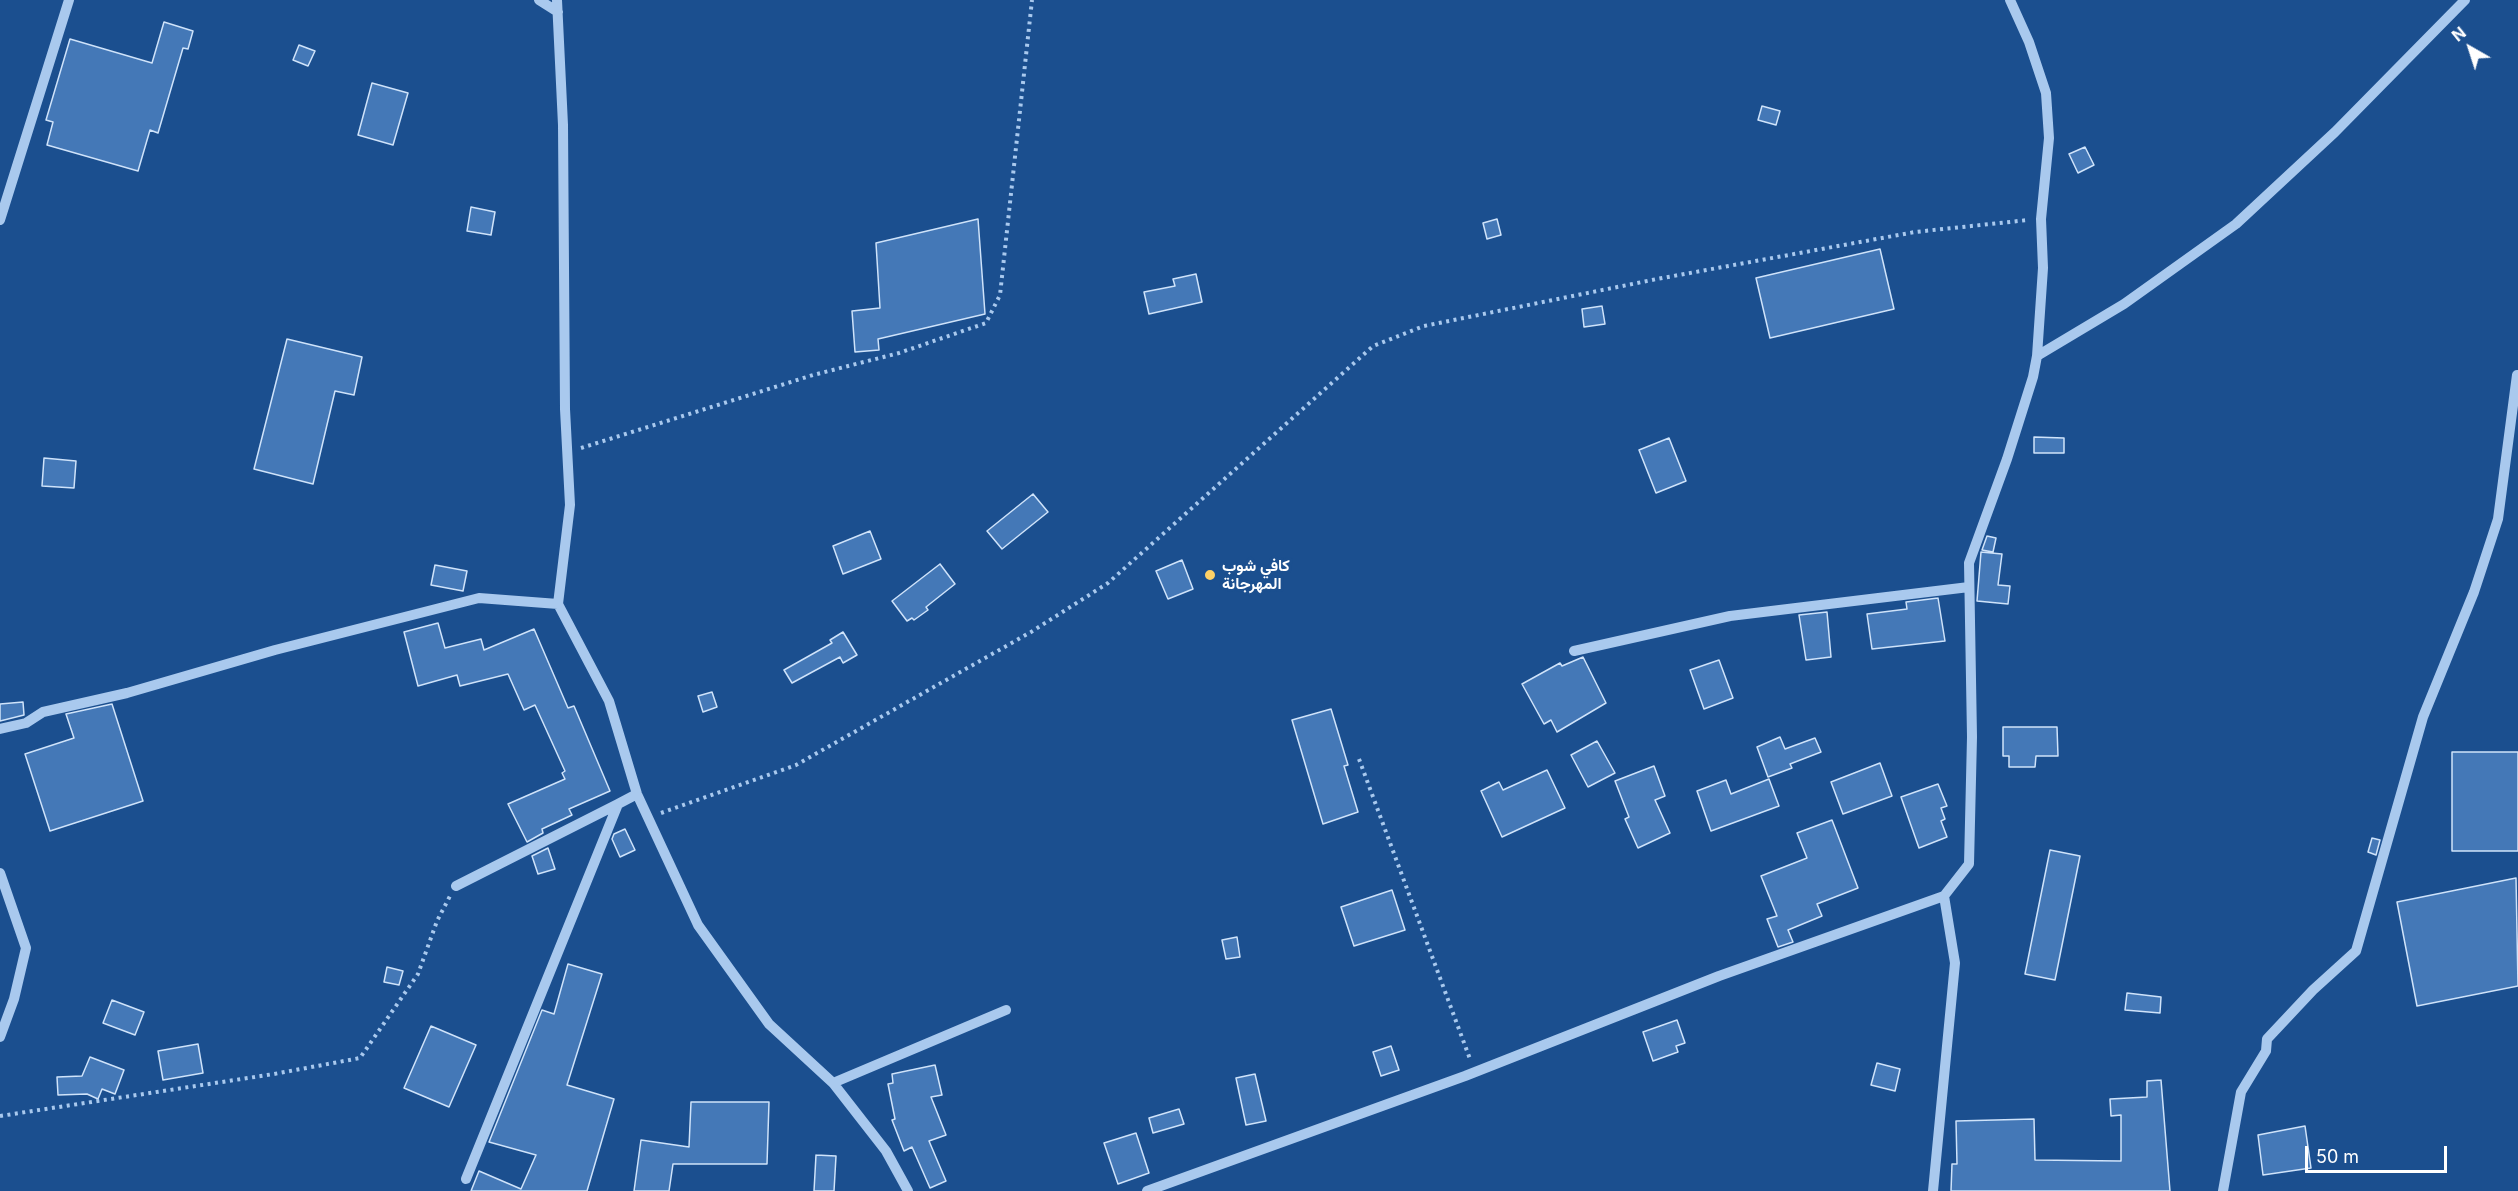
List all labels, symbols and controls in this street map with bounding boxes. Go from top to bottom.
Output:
north arrow [2440,18,2500,78]
text: N [2448,22,2470,46]
place label: كافي شوب المهرجانة [1222,556,1290,594]
marker: كافي شوب المهرجانة [1203,568,1217,582]
scale bar [2308,1134,2450,1172]
text: 50 m [2316,1146,2359,1167]

